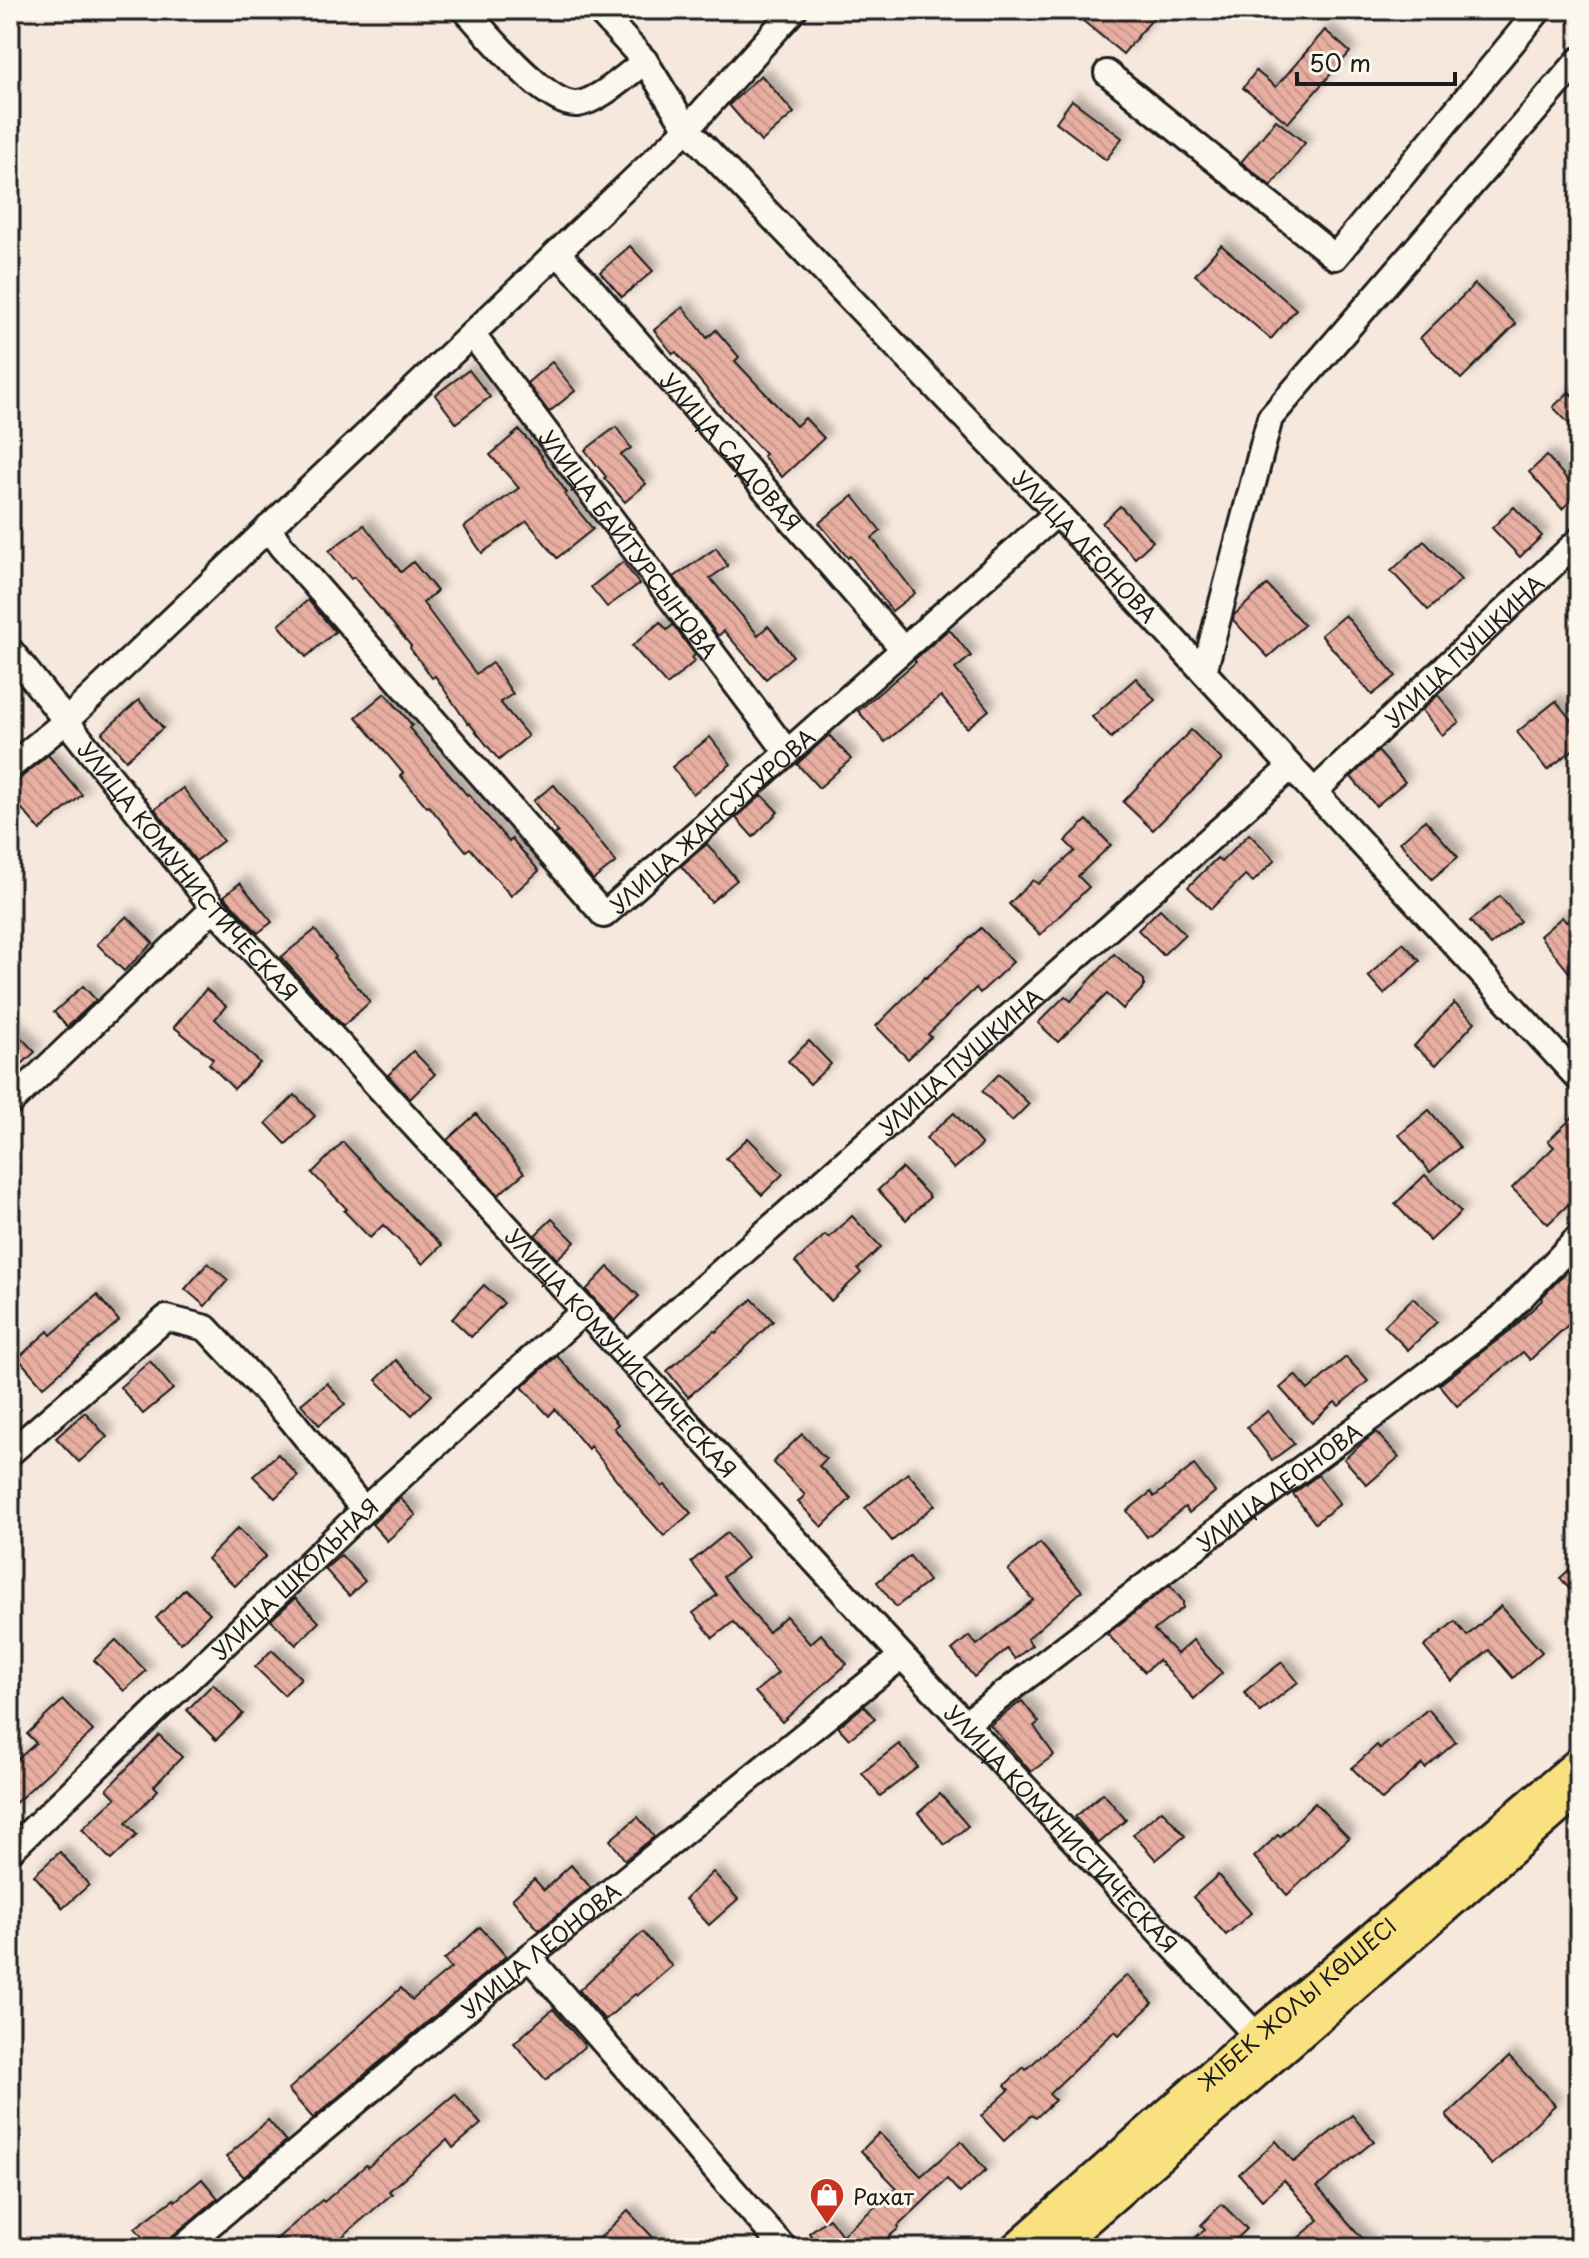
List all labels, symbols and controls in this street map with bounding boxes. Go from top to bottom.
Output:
scale bar [1297,36,1455,86]
text: 50 m [1309,44,1371,80]
street label: УЛИЦА САДОВАЯ [654,364,810,537]
street label: УЛИЦА БАЙТУРСЫНОВА [532,422,727,665]
street label: УЛИЦА ЛЕОНОВА [1006,461,1166,629]
street label: УЛИЦА ПУШКИНА [1376,566,1551,734]
street label: УЛИЦА ЖАНСУГУРОВА [601,720,821,920]
street label: УЛИЦА КОМУНИСТИЧЕСКАЯ [71,734,307,1007]
street label: УЛИЦА ПУШКИНА [870,979,1049,1142]
street label: УЛИЦА КОМУНИСТИЧЕСКАЯ [499,1220,746,1484]
street label: УЛИЦА ЛЕОНОВА [1188,1414,1368,1558]
street label: УЛИЦА ШКОЛЬНАЯ [203,1489,385,1666]
street label: УЛИЦА КОМУНИСТИЧЕСКАЯ [938,1696,1186,1959]
street label: УЛИЦА ЛЕОНОВА [452,1874,627,2025]
street label: ЖІБЕК ЖОЛЫ КӨШЕСІ [1189,1909,1402,2098]
shop icon: Рахат [808,2176,846,2226]
place label: Рахат [853,2179,914,2212]

